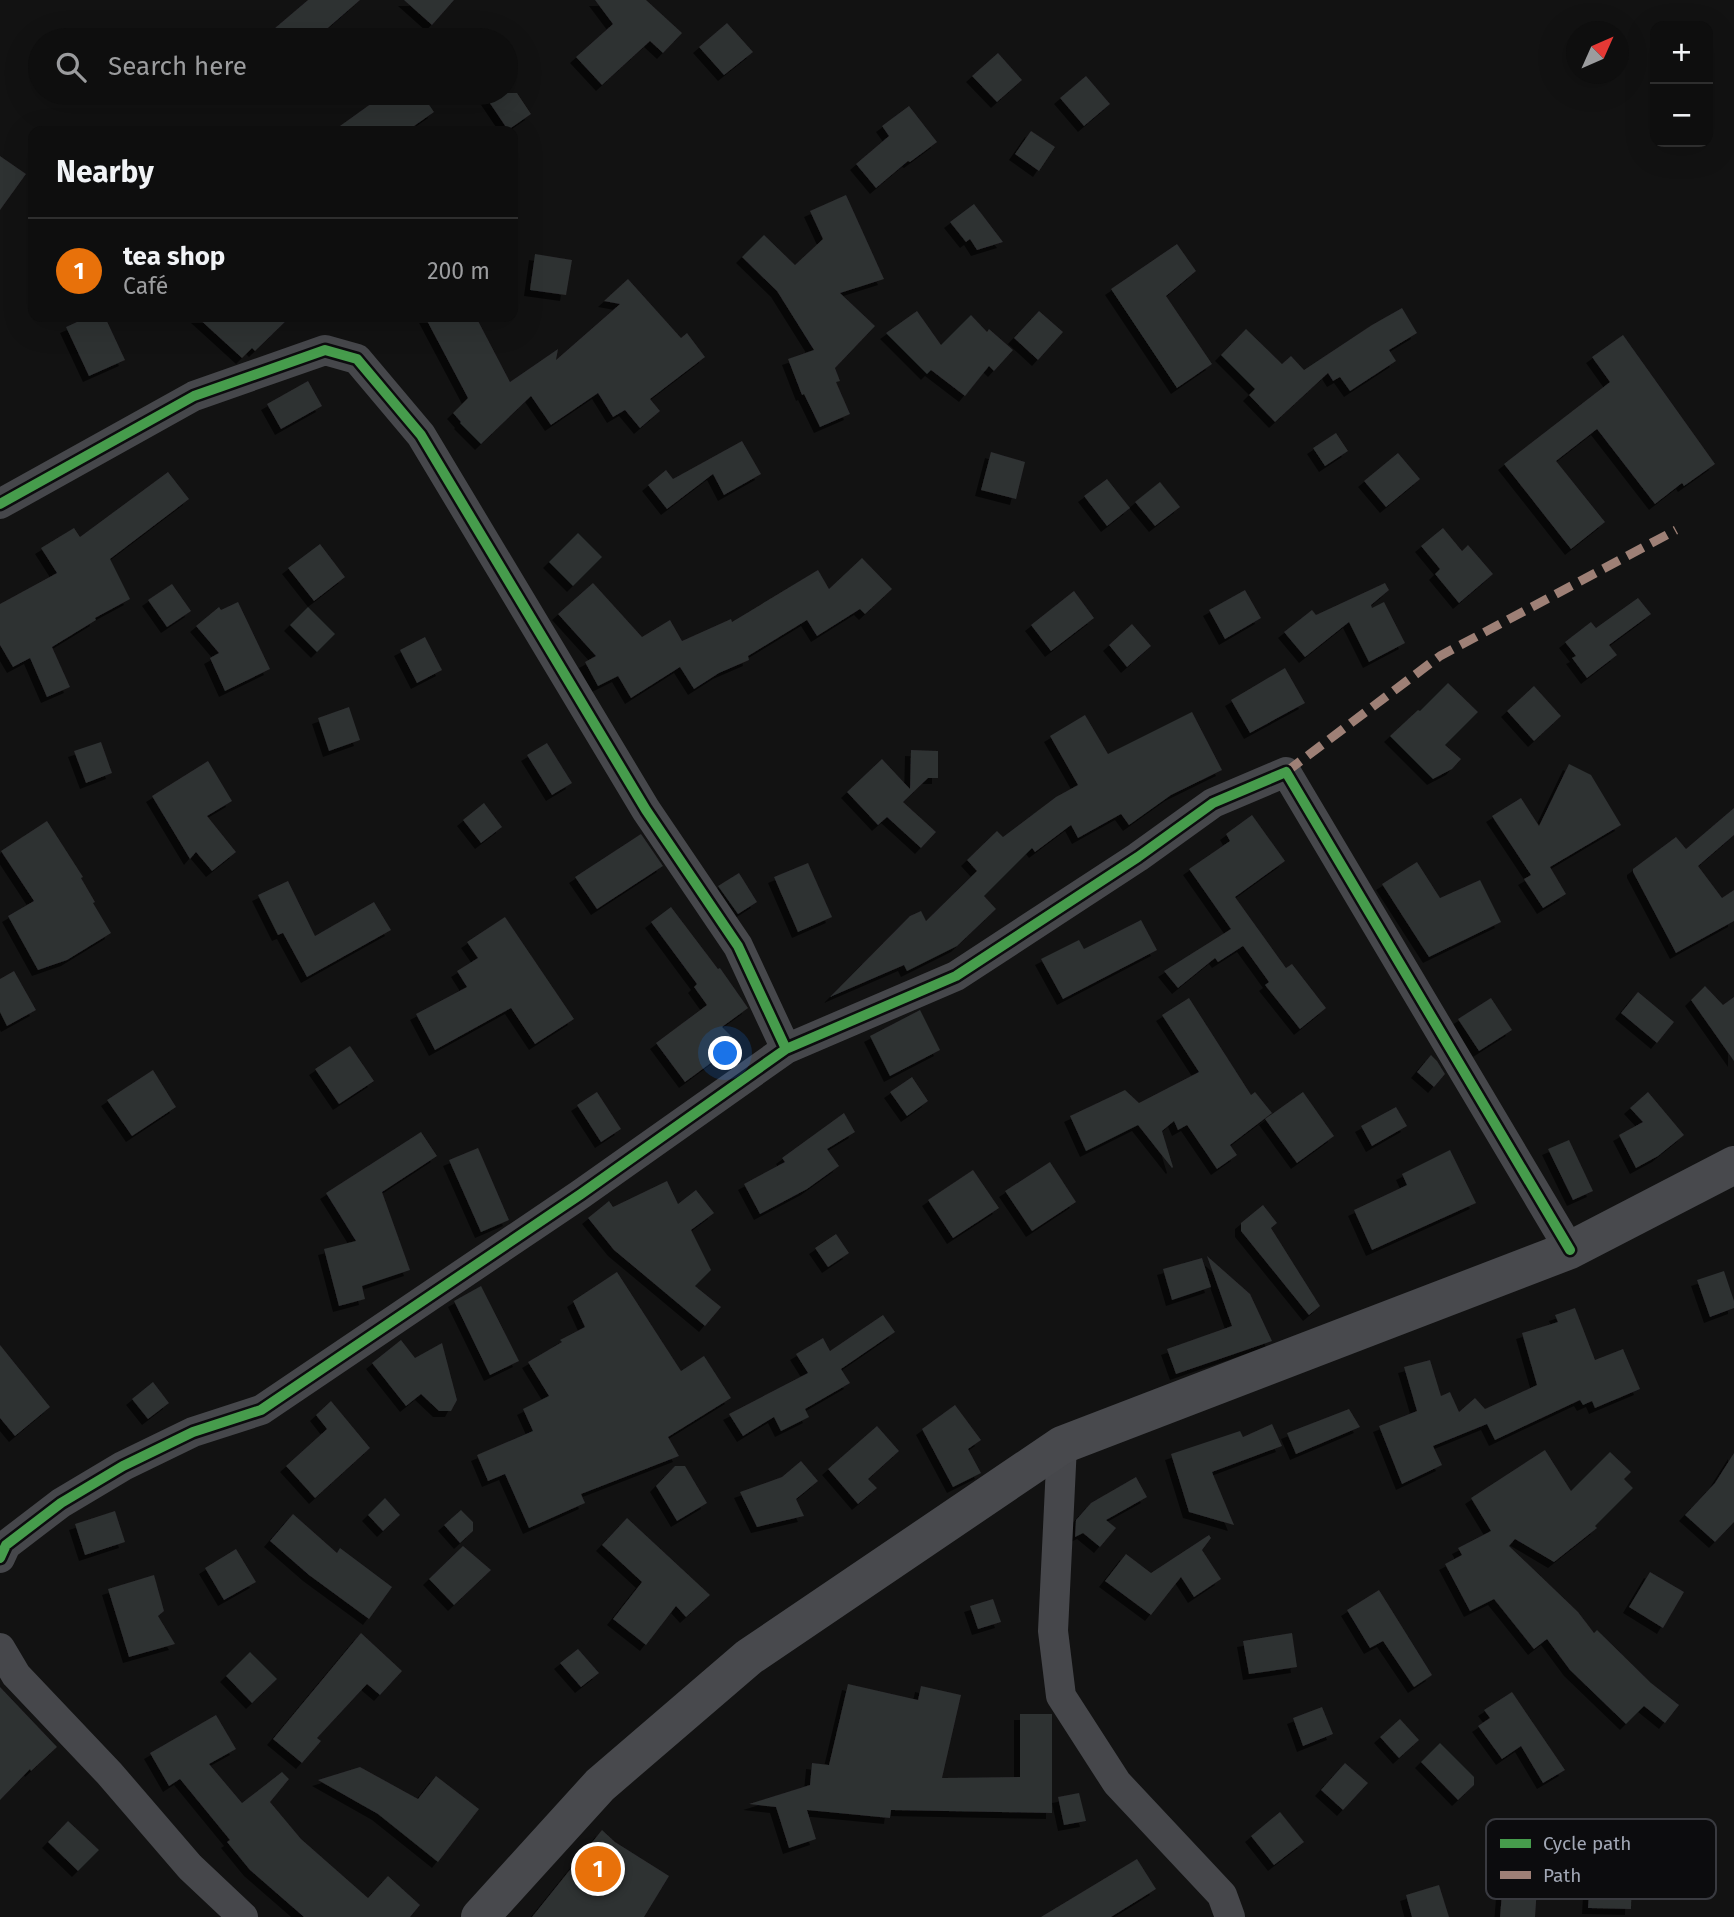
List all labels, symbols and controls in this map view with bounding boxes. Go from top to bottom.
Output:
north arrow [1566,21,1629,84]
map controls [1650,21,1713,147]
button: + [1650,21,1713,84]
search box [28,28,518,105]
icon: search [52,48,90,86]
text: Search here [108,51,247,82]
button: − [1650,84,1713,147]
text: Nearby [56,154,154,190]
text: tea shop [123,241,225,272]
text: 1 [74,257,84,285]
text: 200 m [427,257,490,285]
text: Café [123,272,168,300]
your location [708,1036,742,1070]
legend [1486,1819,1716,1899]
text: Cycle path [1543,1832,1631,1855]
pin: 1 [575,1843,621,1895]
text: Path [1543,1864,1581,1887]

